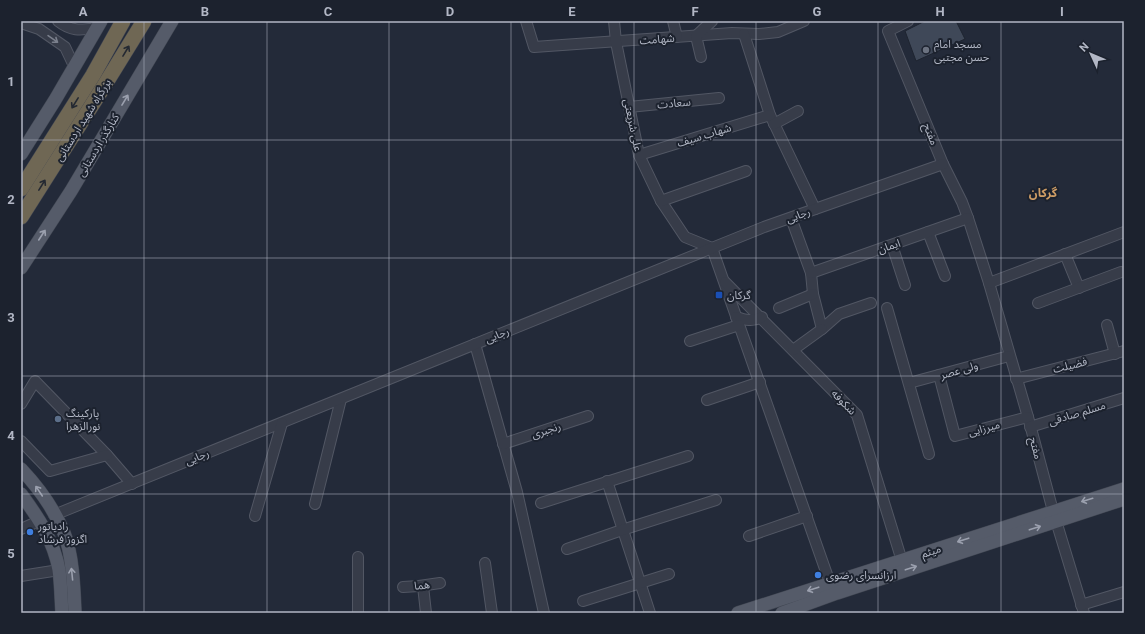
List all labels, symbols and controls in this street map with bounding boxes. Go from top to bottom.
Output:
text: A [79,4,88,19]
text: B [201,4,209,19]
text: C [324,4,333,19]
text: D [446,4,454,19]
text: E [568,4,576,19]
text: F [691,4,699,19]
text: G [813,4,822,19]
text: H [935,4,945,19]
text: I [1060,4,1064,19]
street label: شهامت [639,32,675,47]
north arrow [1071,34,1111,74]
one-way arrow [47,35,58,43]
place label: مسجد امام حسن مجتبی [934,38,990,64]
text: N [1077,40,1092,55]
marker: مسجد امام حسن مجتبی [921,45,931,55]
one-way arrow [122,46,130,57]
text: 1 [7,74,15,89]
street label: بزرگراه شهید اردستانی [53,77,114,164]
one-way arrow [121,94,129,106]
street label: سعادت [657,96,692,111]
one-way arrow [71,97,79,108]
street label: علی شریعتی [621,98,645,153]
street label: کنارگذر اردستانی [75,111,122,179]
street label: شهاب سیف [676,121,733,150]
street label: مفتح [919,121,941,148]
one-way arrow [38,179,46,190]
district label: گرکان [1029,186,1058,200]
text: 2 [7,192,15,207]
street label: رجایی [784,205,812,226]
one-way arrow [38,230,46,241]
street label: ایمان [876,237,902,256]
place label: گرکان [727,289,751,302]
marker: گرکان [714,290,724,300]
text: 3 [7,310,15,325]
street label: رجایی [483,325,511,346]
street label: فضیلت [1052,355,1089,376]
street label: ولی عصر [938,359,980,382]
street label: شکوفه [829,387,859,418]
street label: مسلم صادقی [1047,399,1108,430]
place label: پارکینگ نورالزهرا [66,407,100,433]
marker: پارکینگ نورالزهرا [53,414,63,424]
street label: میرزایی [967,418,1001,439]
street label: رنجبری [530,420,563,441]
text: 4 [7,428,15,443]
street label: مفتح [1025,436,1045,461]
street label: رجایی [183,447,211,468]
one-way arrow [35,486,43,497]
one-way arrow [1080,497,1093,504]
place label: رادیاتور اگزوز فرشاد [37,520,87,546]
one-way arrow [1028,524,1041,531]
marker: رادیاتور اگزوز فرشاد [25,527,35,537]
one-way arrow [958,537,970,545]
street label: میثم [920,542,944,563]
text: 5 [7,546,15,561]
one-way arrow [904,564,917,571]
one-way arrow [69,568,76,581]
place label: ارزانسرای رضوی [826,569,896,582]
marker: ارزانسرای رضوی [813,570,823,580]
street label: هما [413,578,431,593]
one-way arrow [807,585,819,593]

